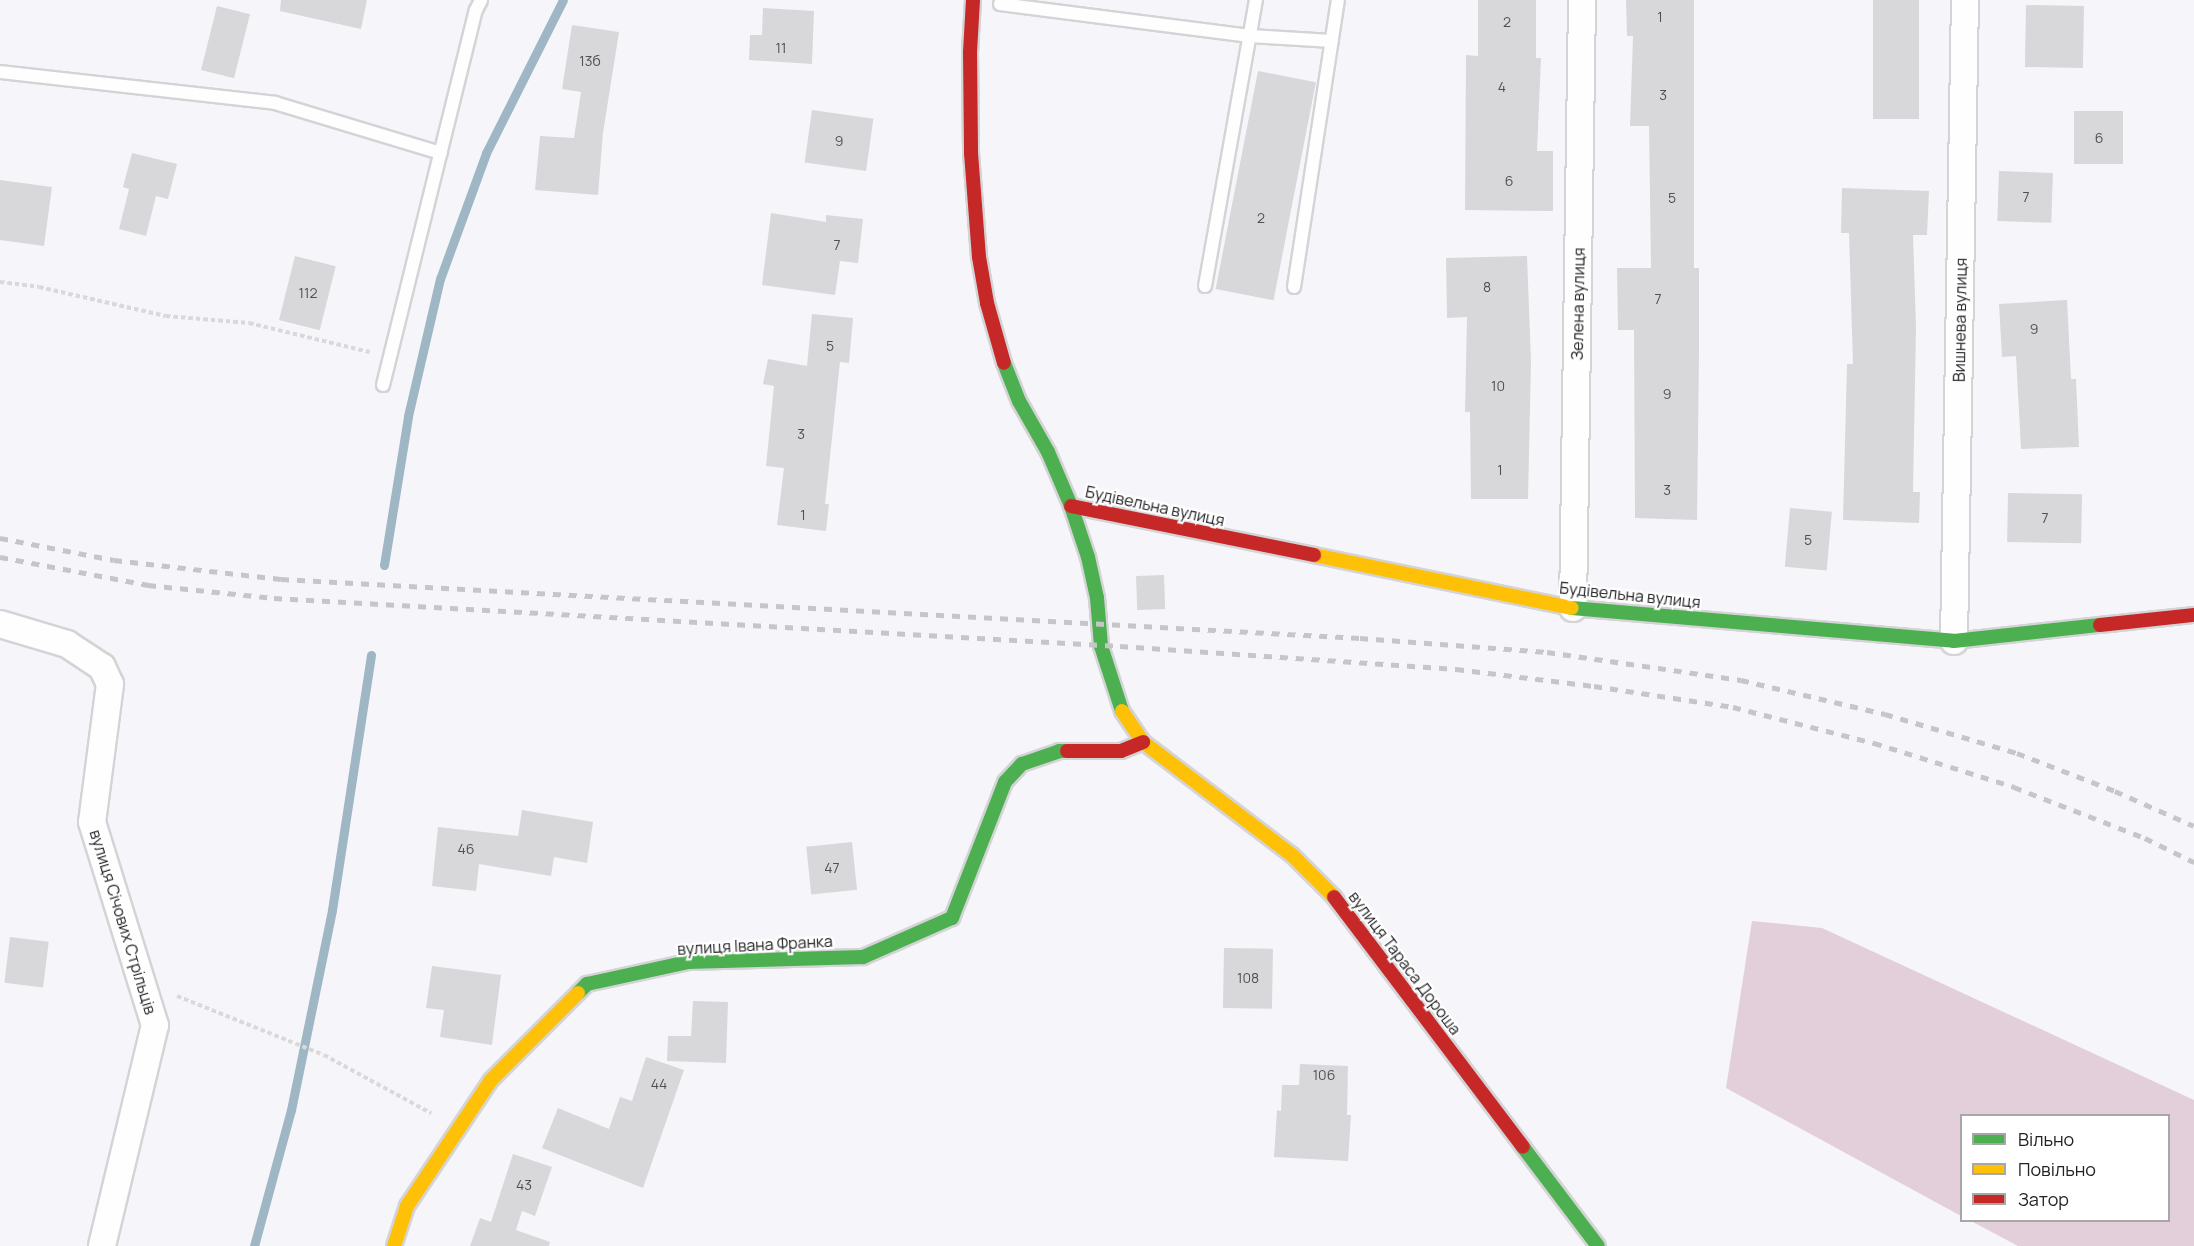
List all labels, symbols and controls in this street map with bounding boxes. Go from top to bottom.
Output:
house number: 1 [1657,9,1663,25]
house number: 2 [1503,14,1511,30]
house number: 11 [776,40,786,56]
house number: 13б [579,53,601,69]
house number: 4 [1498,79,1506,95]
house number: 3 [1659,87,1667,103]
house number: 6 [2095,130,2103,146]
house number: 9 [835,133,843,149]
house number: 6 [1505,173,1513,189]
house number: 7 [2022,189,2030,205]
house number: 5 [1668,190,1676,206]
house number: 2 [1257,210,1265,226]
house number: 7 [833,237,841,253]
street label: Зелена вулиця [1567,247,1589,361]
street label: Вишнева вулиця [1949,258,1971,382]
house number: 8 [1483,279,1491,295]
house number: 112 [299,285,317,301]
house number: 7 [1654,291,1662,307]
house number: 9 [2030,321,2038,337]
house number: 5 [826,338,834,354]
house number: 10 [1491,378,1505,394]
house number: 9 [1663,386,1671,402]
house number: 3 [797,426,805,442]
house number: 1 [1497,462,1503,478]
street label: Будівельна вулиця [1084,482,1226,530]
house number: 3 [1663,482,1671,498]
house number: 1 [800,507,806,523]
house number: 7 [2041,510,2049,526]
house number: 5 [1804,532,1812,548]
street label: Будівельна вулиця [1558,578,1702,612]
street label: вулиця Січових Стрільців [86,827,160,1017]
house number: 46 [458,841,474,857]
house number: 47 [824,860,840,876]
street label: вулиця Тараса Дороша [1345,887,1465,1039]
street label: вулиця Івана Франка [677,931,833,959]
house number: 108 [1237,970,1259,986]
house number: 106 [1313,1067,1335,1083]
house number: 44 [651,1076,667,1092]
legend [1960,1114,2170,1222]
text: Вільно [2018,1127,2074,1151]
text: Повільно [2018,1157,2096,1181]
house number: 43 [516,1177,532,1193]
text: Затор [2018,1187,2069,1211]

